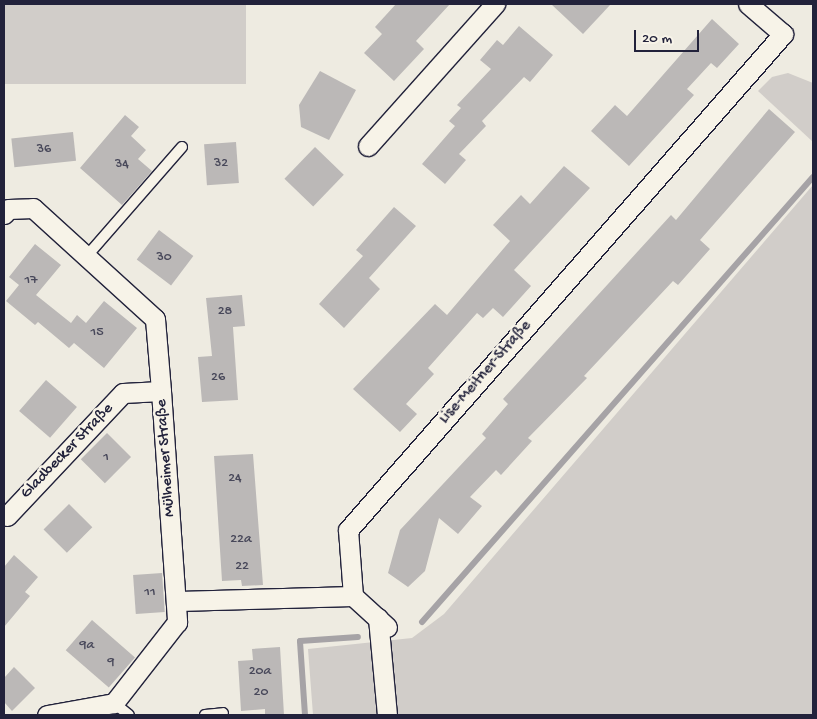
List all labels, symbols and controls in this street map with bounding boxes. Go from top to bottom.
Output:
scale bar [637,20,702,52]
text: 20 m [642,30,672,48]
house number: 36 [37,142,51,158]
house number: 32 [214,156,228,172]
house number: 34 [115,157,129,173]
house number: 30 [156,250,172,266]
house number: 17 [25,273,37,289]
house number: 28 [218,304,232,320]
street label: Lise-Meitner-Straße [436,317,536,429]
house number: 15 [90,325,104,341]
house number: 26 [211,370,225,386]
street label: Mülheimer Straße [153,398,181,518]
street label: Gladbecker Straße [18,400,118,504]
house number: 1 [103,450,109,466]
house number: 24 [228,471,242,487]
house number: 22a [230,532,252,548]
house number: 22 [235,559,249,575]
house number: 11 [144,585,156,601]
house number: 9a [80,638,94,654]
house number: 9 [107,655,115,671]
house number: 20a [249,664,271,680]
house number: 20 [254,685,268,701]

